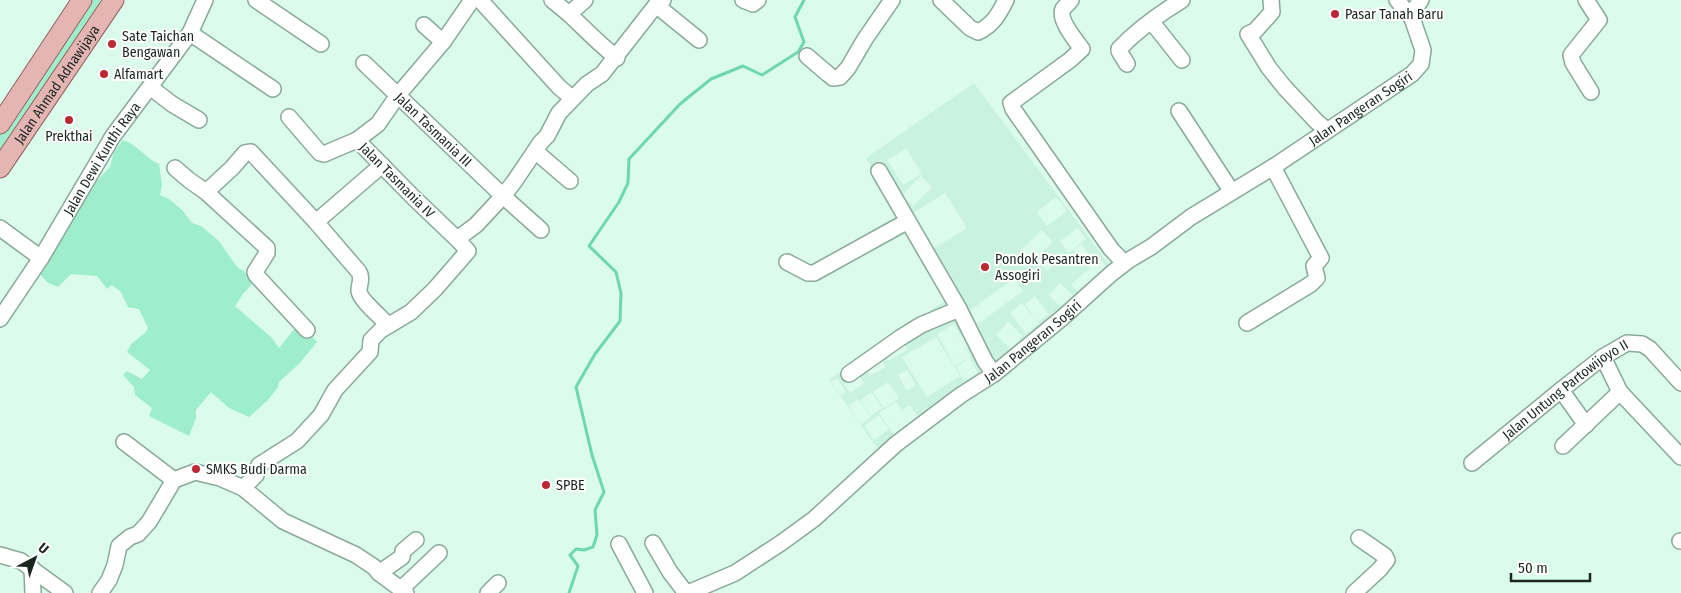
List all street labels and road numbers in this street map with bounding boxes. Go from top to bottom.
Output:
street label: Jalan Ahmad Adnawijaya [11,22,104,147]
street label: Jalan Pangeran Sogiri [1306,68,1416,150]
street label: Jalan Tasmania III [391,89,475,170]
street label: Jalan Dewi Kunthi Raya [60,99,144,219]
street label: Jalan Tasmania IV [355,139,439,222]
street label: Jalan Pangeran Sogiri [981,297,1085,387]
street label: Jalan Untung Partowijoyo II [1499,336,1631,443]

